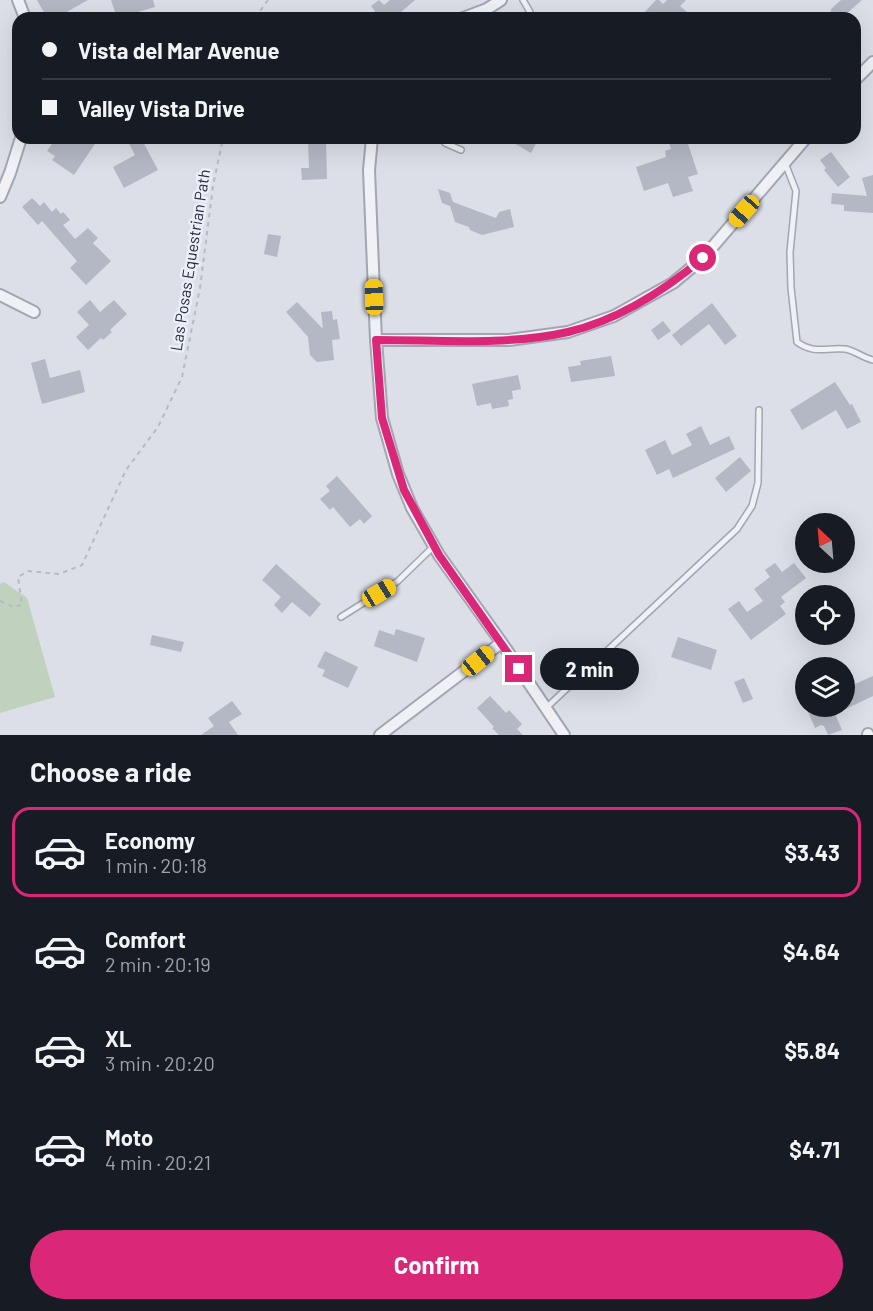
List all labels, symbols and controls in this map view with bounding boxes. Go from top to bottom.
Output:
text: Vista del Mar Avenue [78,37,279,63]
text: Valley Vista Drive [78,95,245,121]
street label: Las Posas Equestrian Path [166,168,213,352]
car [725,192,763,230]
route start [689,244,716,271]
car [364,279,384,315]
north arrow [795,513,855,573]
map controls [795,513,855,717]
car [359,576,399,610]
button: locate [795,585,855,645]
car [458,643,498,679]
callout: 2 min [540,648,639,690]
route end [505,655,532,682]
text: 2 min [566,657,613,681]
button: layers [795,657,855,717]
text: Choose a ride [30,755,192,787]
icon: car [33,825,87,879]
text: Economy [105,827,195,853]
text: $3.43 [784,839,840,865]
text: 1 min · 20:18 [105,853,207,877]
icon: car [33,924,87,978]
text: Comfort [105,926,186,952]
text: $4.64 [783,938,840,964]
text: 2 min · 20:19 [105,952,211,976]
icon: car [33,1023,87,1077]
text: XL [105,1025,131,1051]
text: $5.84 [784,1037,840,1063]
text: 3 min · 20:20 [105,1051,215,1075]
icon: car [33,1122,87,1176]
text: Moto [105,1124,153,1150]
text: $4.71 [789,1136,840,1162]
text: 4 min · 20:21 [105,1150,211,1174]
button: Confirm [30,1230,843,1299]

